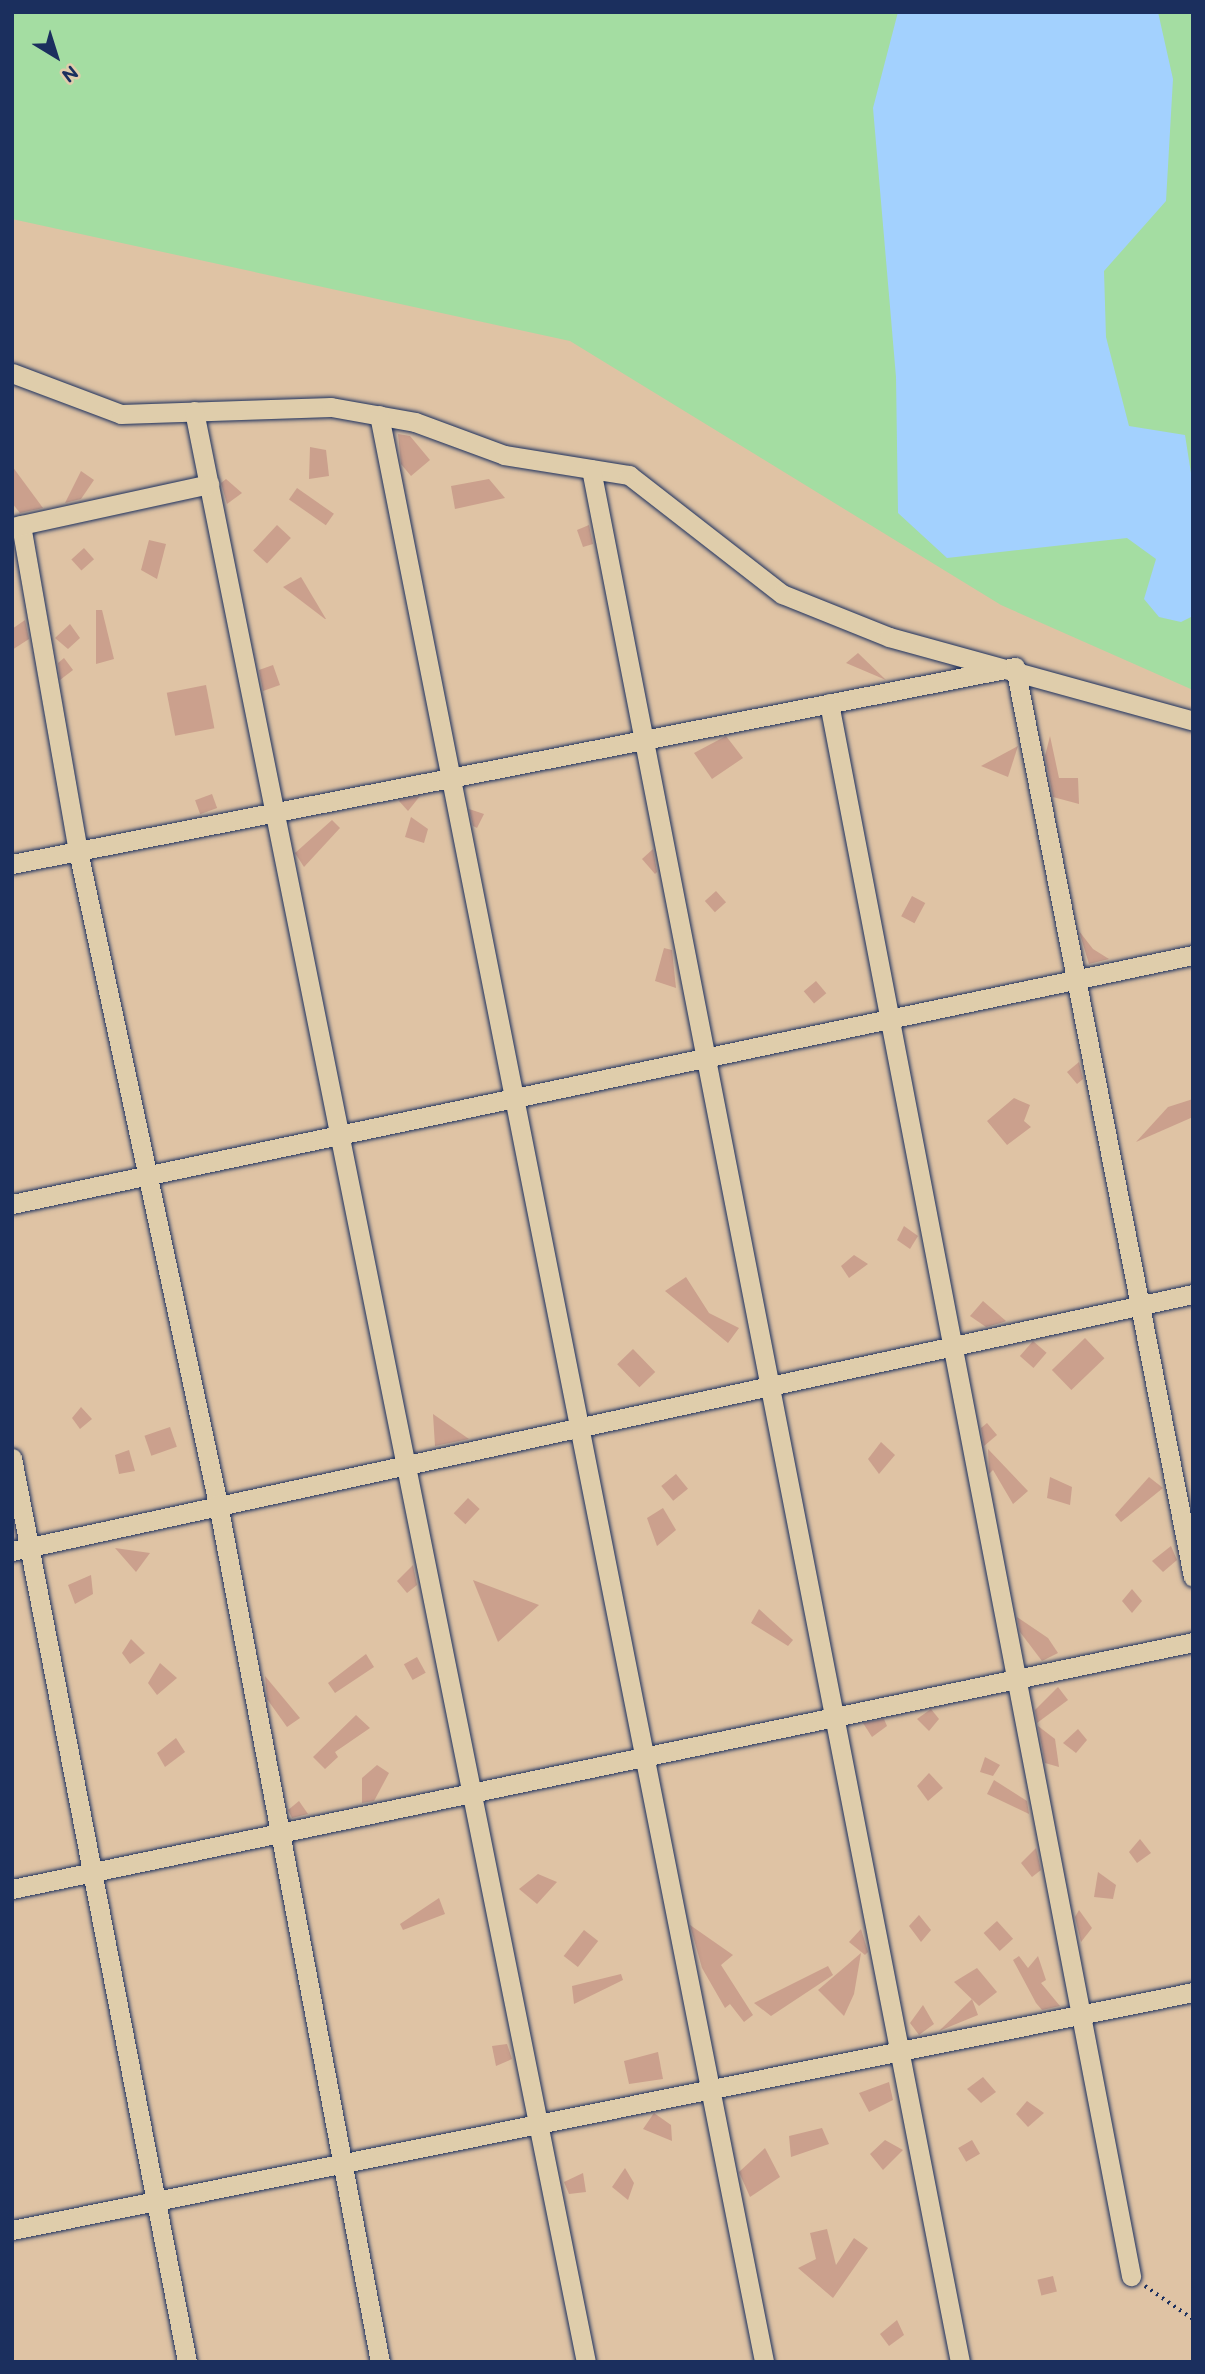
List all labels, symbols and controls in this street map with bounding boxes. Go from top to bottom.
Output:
north arrow [21,21,91,91]
text: N [57,59,82,86]

